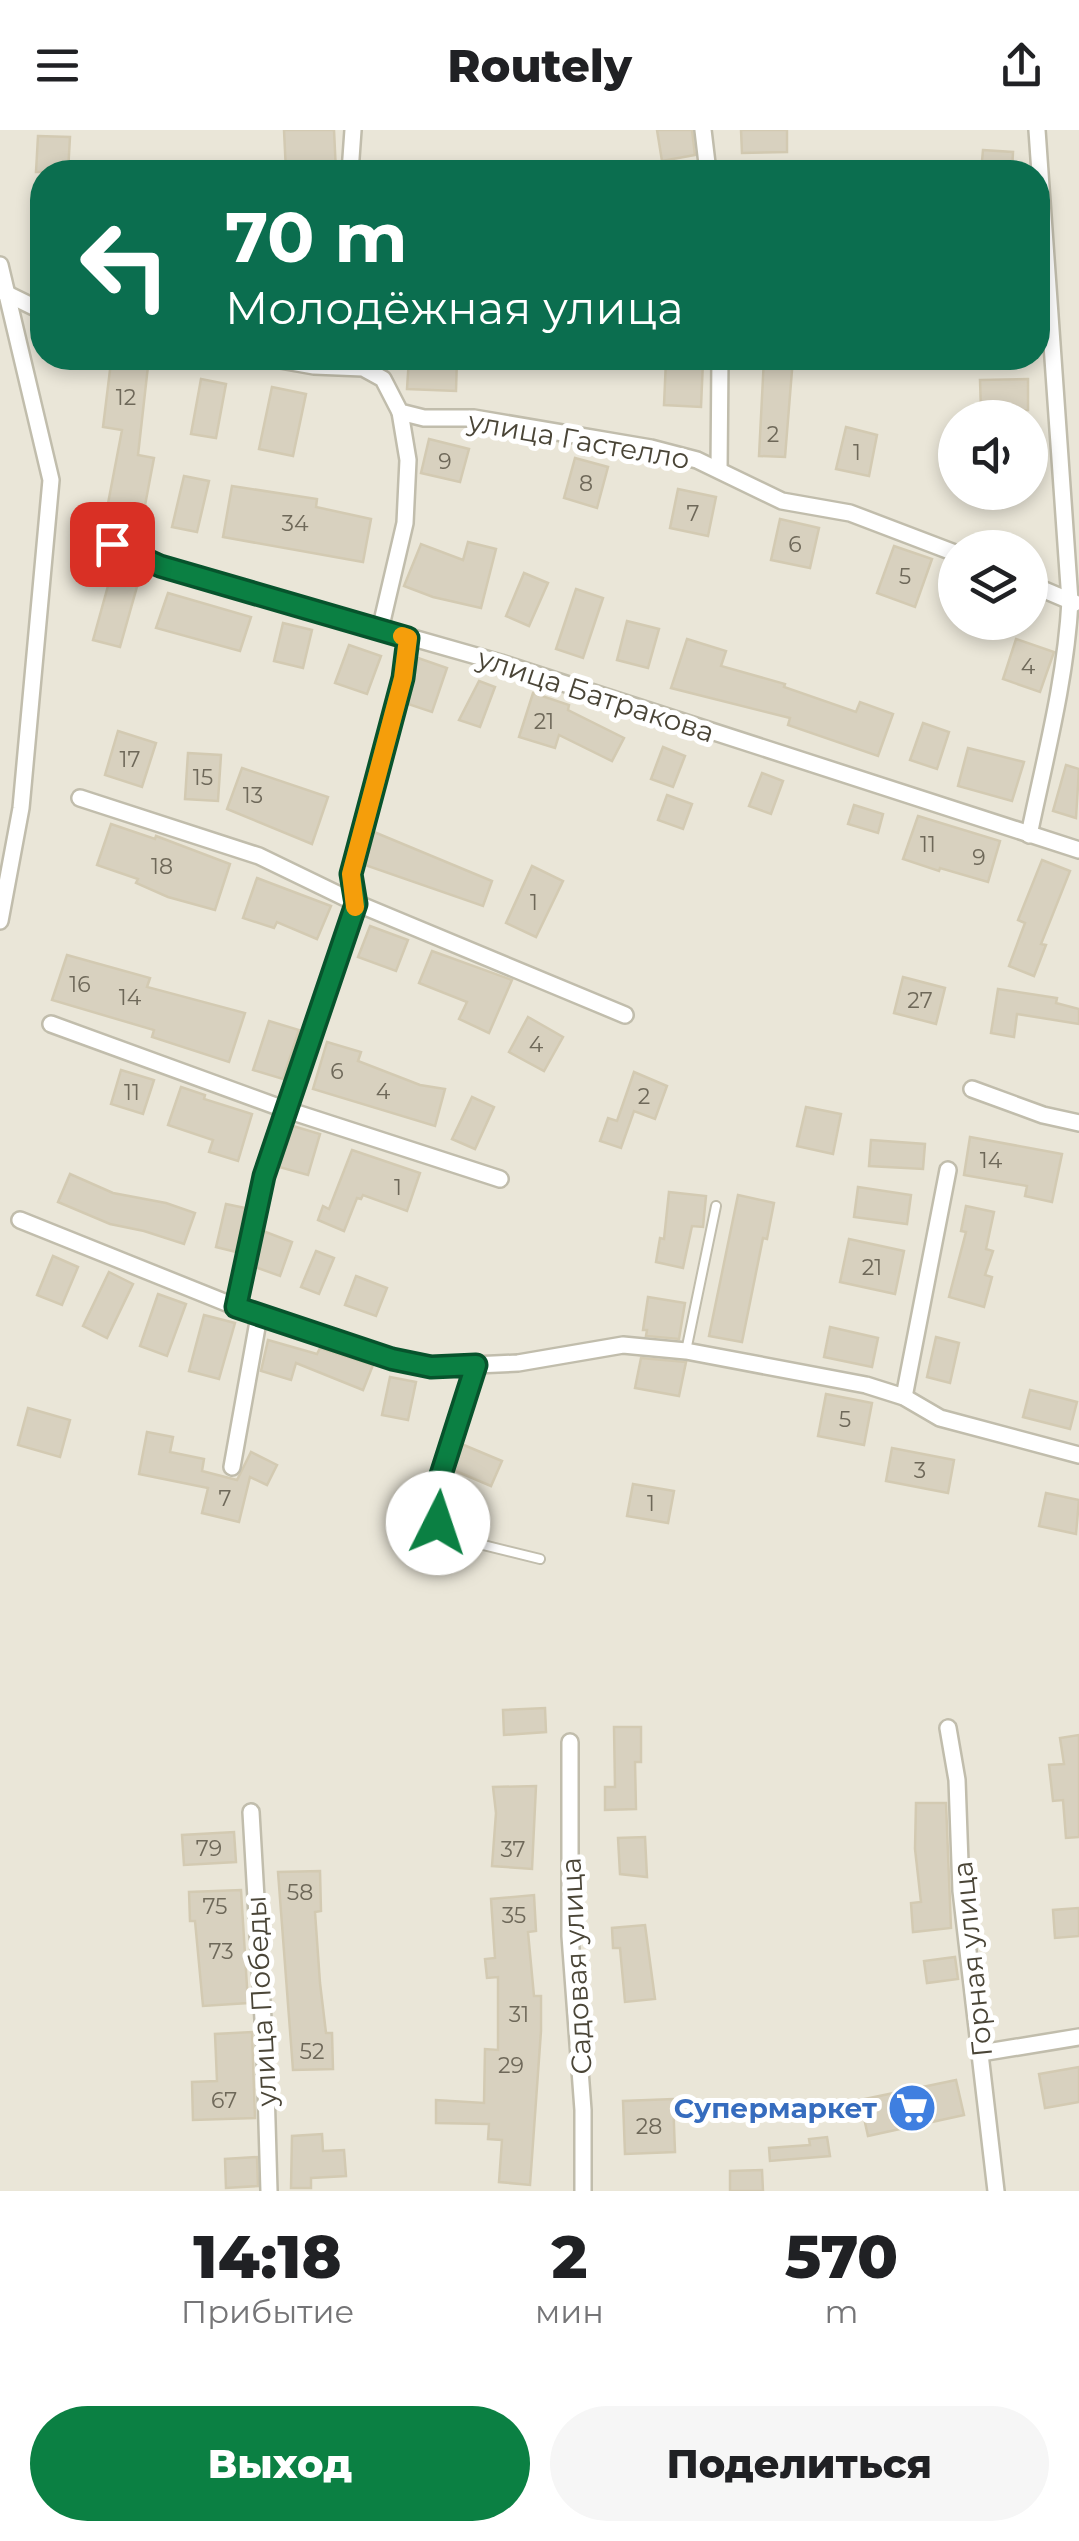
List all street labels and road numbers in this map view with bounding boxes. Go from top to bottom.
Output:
street label: улица Гастелло [464,404,693,476]
street label: улица Батракова [472,640,719,749]
street label: Садовая улица [553,1857,599,2075]
street label: Горная улица [945,1859,999,2059]
street label: улица Победы [238,1895,284,2108]

